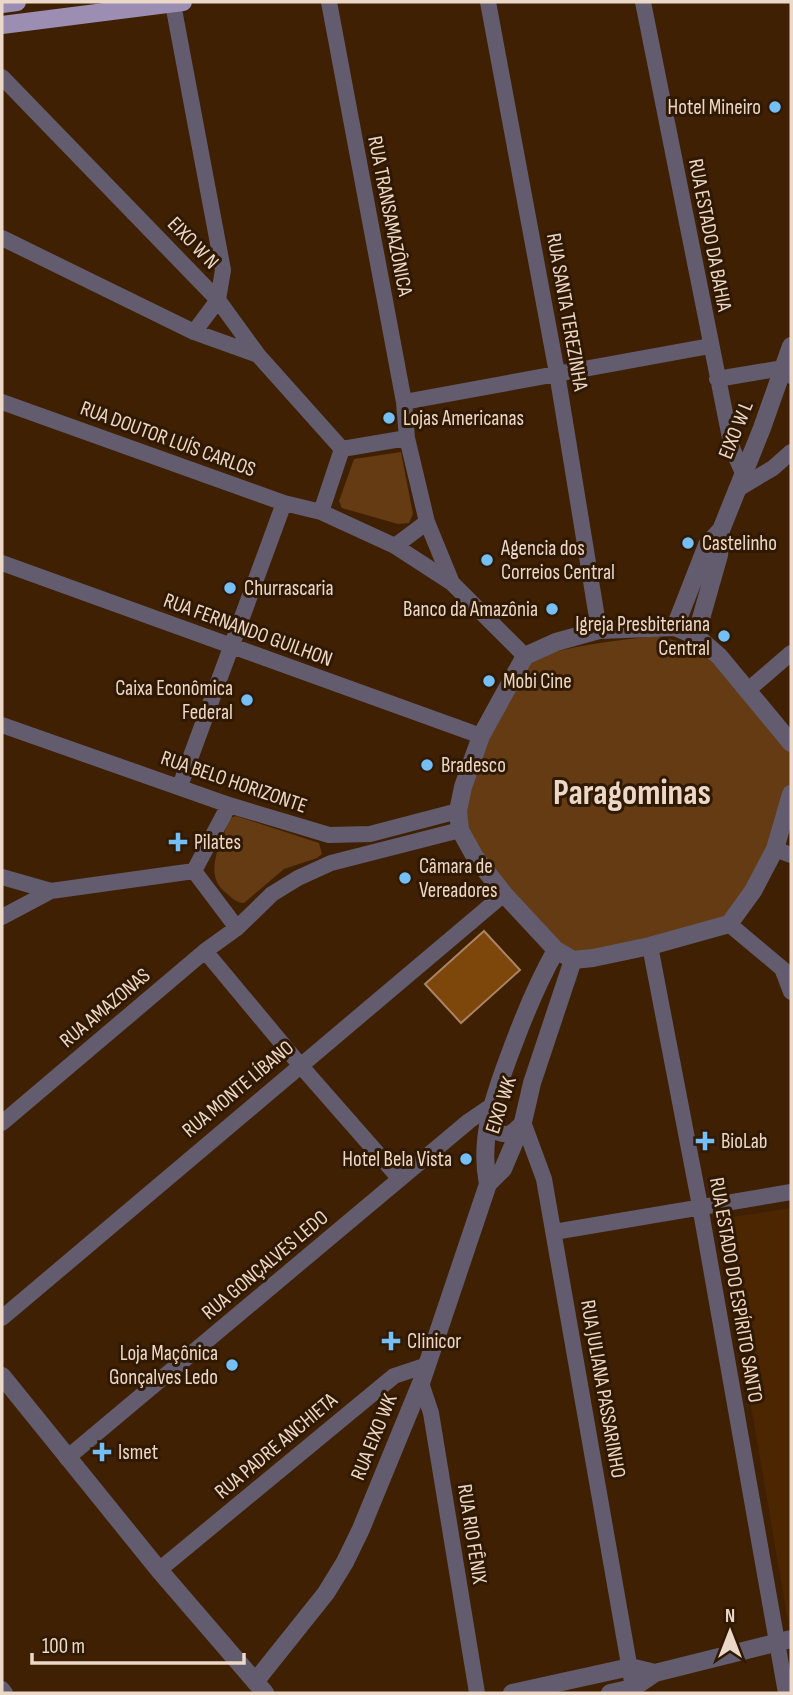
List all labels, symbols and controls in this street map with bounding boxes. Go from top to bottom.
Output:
place label: Hotel Mineiro [668,95,761,120]
marker: Hotel Mineiro [767,99,783,115]
street label: RUA TRANSAMAZÔNICA [362,134,418,299]
street label: RUA ESTADO DA BAHIA [683,157,737,314]
street label: EIXO W N [162,212,224,274]
street label: RUA SANTA TEREZINHA [541,231,593,394]
street label: RUA DOUTOR LUÍS CARLOS [77,396,259,482]
street label: EIXO W L [713,397,759,462]
place label: Lojas Americanas [403,406,524,431]
marker: Lojas Americanas [381,410,397,426]
place label: Castelinho [702,531,777,556]
marker: Castelinho [680,535,696,551]
place label: Agencia dos Correios Central [500,536,615,585]
marker: Agencia dos Correios Central [479,552,495,568]
place label: Churrascaria [244,576,334,601]
marker: Churrascaria [222,580,238,596]
street label: RUA FERNANDO GUILHON [160,588,336,672]
place label: Banco da Amazônia [403,597,538,622]
marker: Banco da Amazônia [544,601,560,617]
place label: Igreja Presbiteriana Central [575,612,710,661]
marker: Igreja Presbiteriana Central [716,628,732,644]
place label: Mobi Cine [503,669,572,694]
marker: Mobi Cine [481,673,497,689]
place label: Caixa Econômica Federal [115,676,233,725]
marker: Caixa Econômica Federal [239,692,255,708]
street label: RUA BELO HORIZONTE [158,745,310,819]
place label: Bradesco [441,753,506,778]
marker: Bradesco [419,757,435,773]
district label: Paragominas [553,772,711,815]
place label: Pilates [194,830,241,855]
marker: Pilates [168,832,188,852]
place label: Câmara de Vereadores [419,854,498,903]
marker: Câmara de Vereadores [397,870,413,886]
street label: RUA AMAZONAS [55,963,155,1053]
street label: RUA MONTE LÍBANO [177,1035,299,1143]
street label: EIXO WK [480,1073,522,1137]
place label: BioLab [721,1129,768,1154]
marker: BioLab [695,1131,715,1151]
place label: Hotel Bela Vista [342,1147,452,1172]
marker: Hotel Bela Vista [458,1151,474,1167]
street label: RUA ESTADO DO ESPÍRITO SANTO [704,1176,768,1404]
street label: RUA GONÇALVES LEDO [197,1205,333,1325]
street label: RUA JULIANA PASSARINHO [575,1298,631,1480]
place label: Clinicor [407,1329,461,1354]
marker: Clinicor [381,1331,401,1351]
place label: Loja Maçônica Gonçalves Ledo [109,1341,218,1390]
marker: Loja Maçônica Gonçalves Ledo [224,1357,240,1373]
street label: RUA PADRE ANCHIETA [210,1387,343,1504]
street label: RUA EIXO WK [345,1390,403,1484]
place label: Ismet [118,1440,158,1465]
marker: Ismet [92,1442,112,1462]
street label: RUA RIO FÊNIX [452,1482,492,1586]
north arrow [695,1597,765,1667]
text: N [725,1605,735,1628]
scale bar [32,1622,243,1666]
text: 100 m [42,1634,85,1659]

